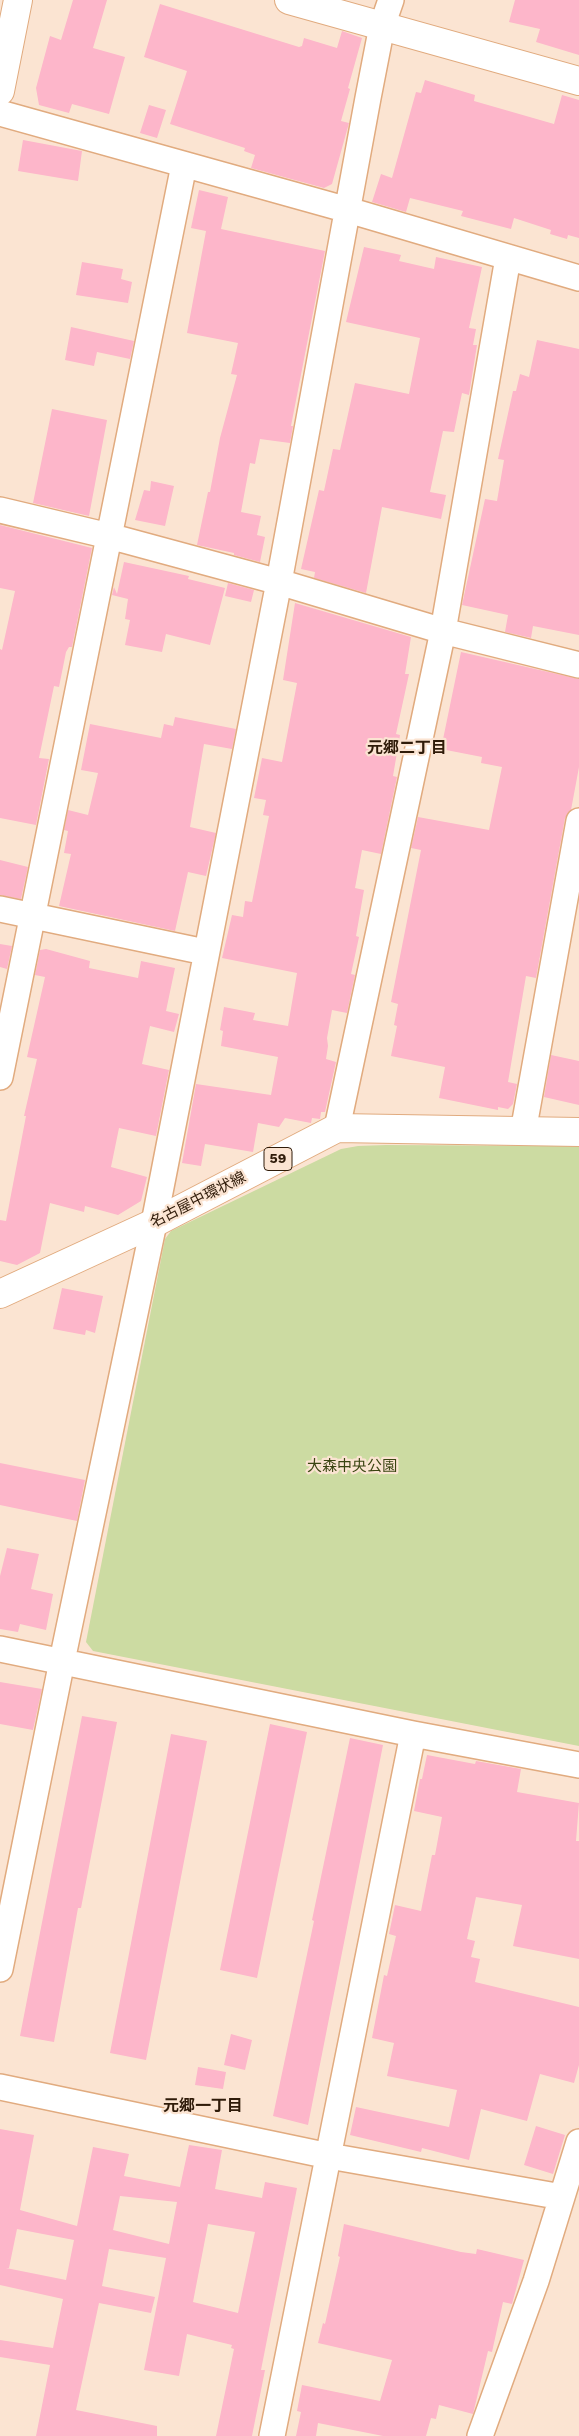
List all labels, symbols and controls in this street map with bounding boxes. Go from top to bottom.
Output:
district label: 元郷二丁目 [367,738,447,758]
road number: 59 [264,1148,292,1170]
street label: 名古屋中環状線 [147,1168,249,1232]
park label: 大森中央公園 [307,1458,397,1476]
district label: 元郷一丁目 [163,2096,243,2116]

